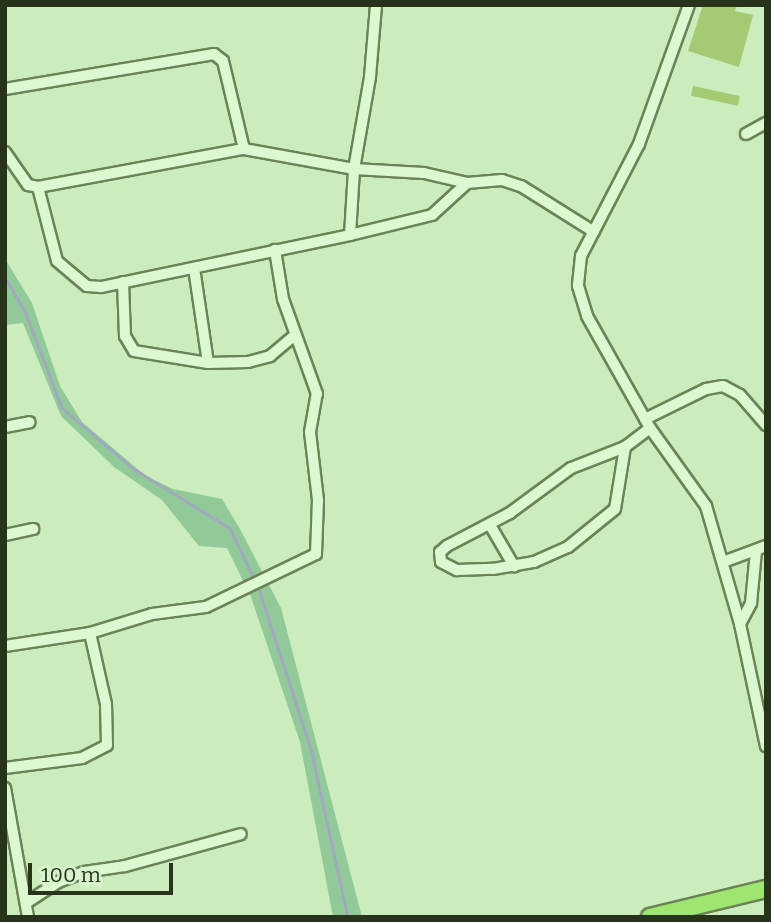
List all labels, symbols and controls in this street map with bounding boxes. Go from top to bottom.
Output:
scale bar [32,848,177,892]
text: 100 m [41,862,101,888]

